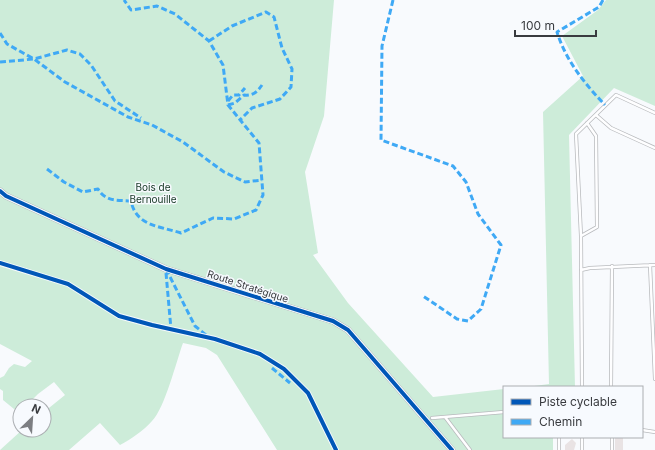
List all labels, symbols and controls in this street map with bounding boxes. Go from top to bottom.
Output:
scale bar [515,12,596,38]
text: 100 m [521,18,555,33]
park label: Bois de Bernouille [129,181,177,205]
street label: Route Stratégique [206,267,290,305]
legend [503,386,643,438]
text: Piste cyclable [539,394,617,409]
north arrow [12,398,52,438]
text: N [29,401,43,417]
text: Chemin [539,414,582,429]

